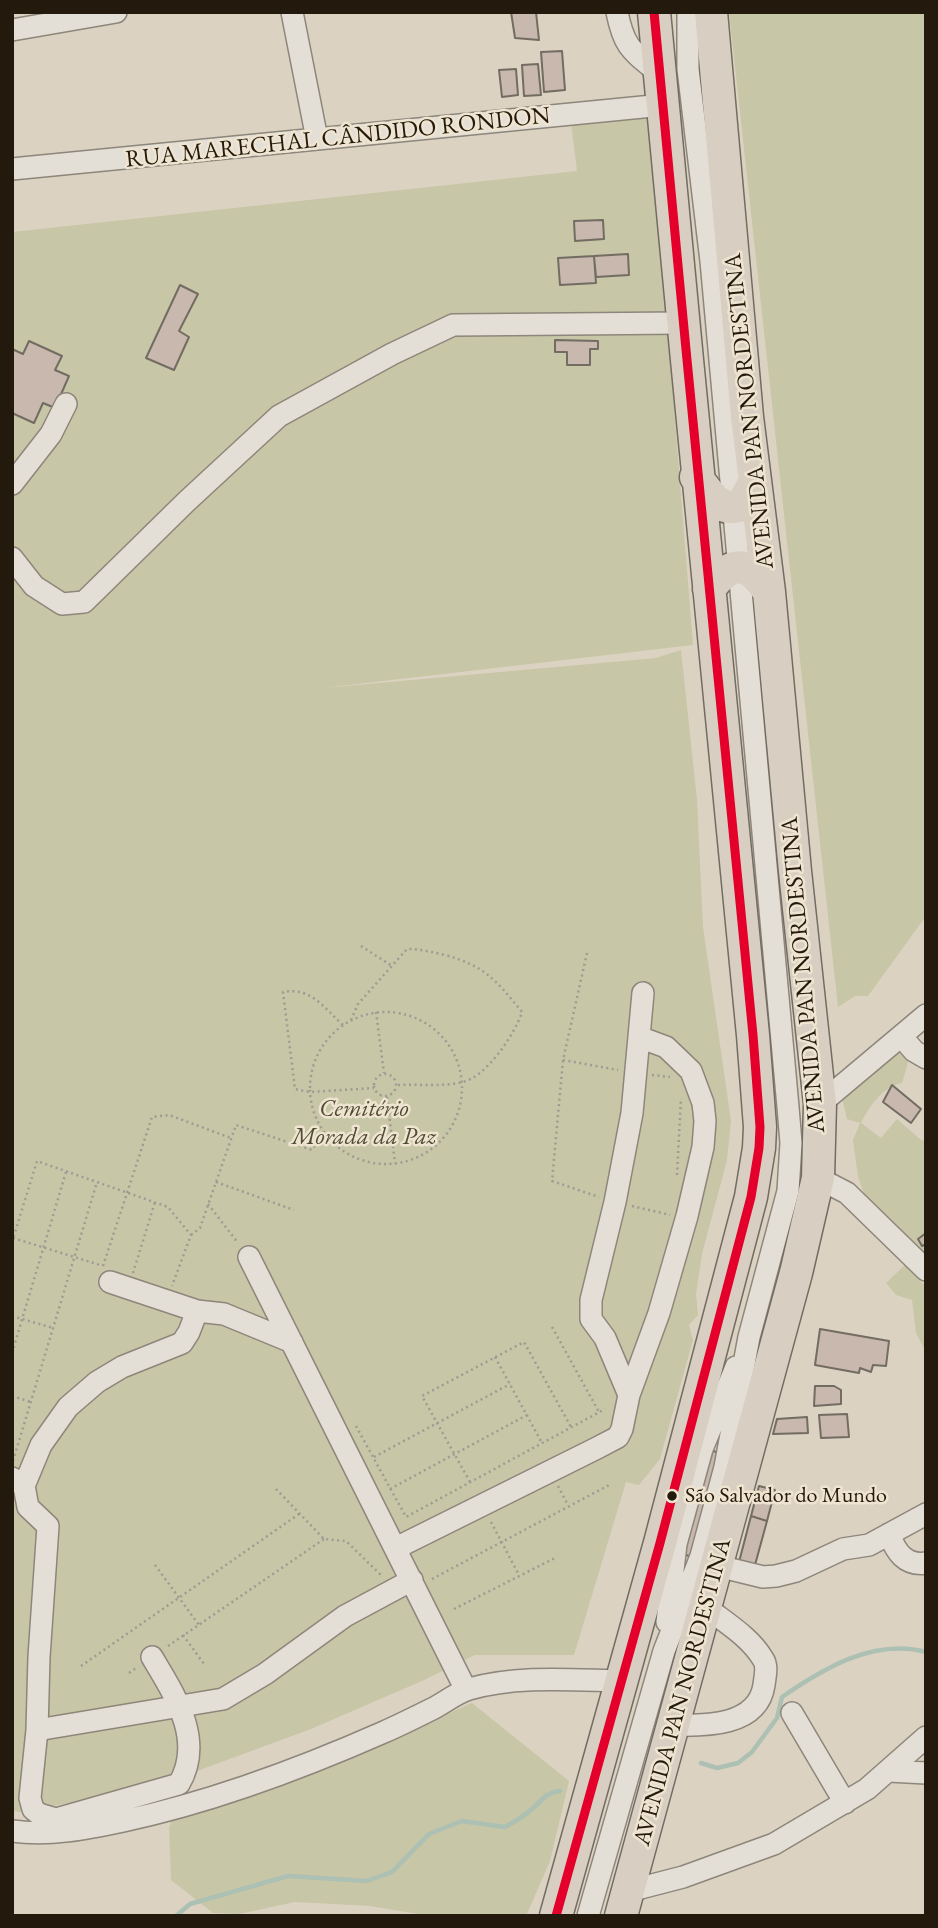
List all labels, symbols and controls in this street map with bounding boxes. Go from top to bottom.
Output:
street label: RUA MARECHAL CÂNDIDO RONDON [124,101,552,175]
street label: AVENIDA PAN NORDESTINA [719,252,781,570]
street label: AVENIDA PAN NORDESTINA [776,816,832,1134]
park label: Cemitério Morada da Paz [292,1095,436,1151]
place label: São Salvador do Mundo [685,1483,887,1509]
marker: São Salvador do Mundo [665,1489,679,1503]
street label: AVENIDA PAN NORDESTINA [628,1535,738,1849]

